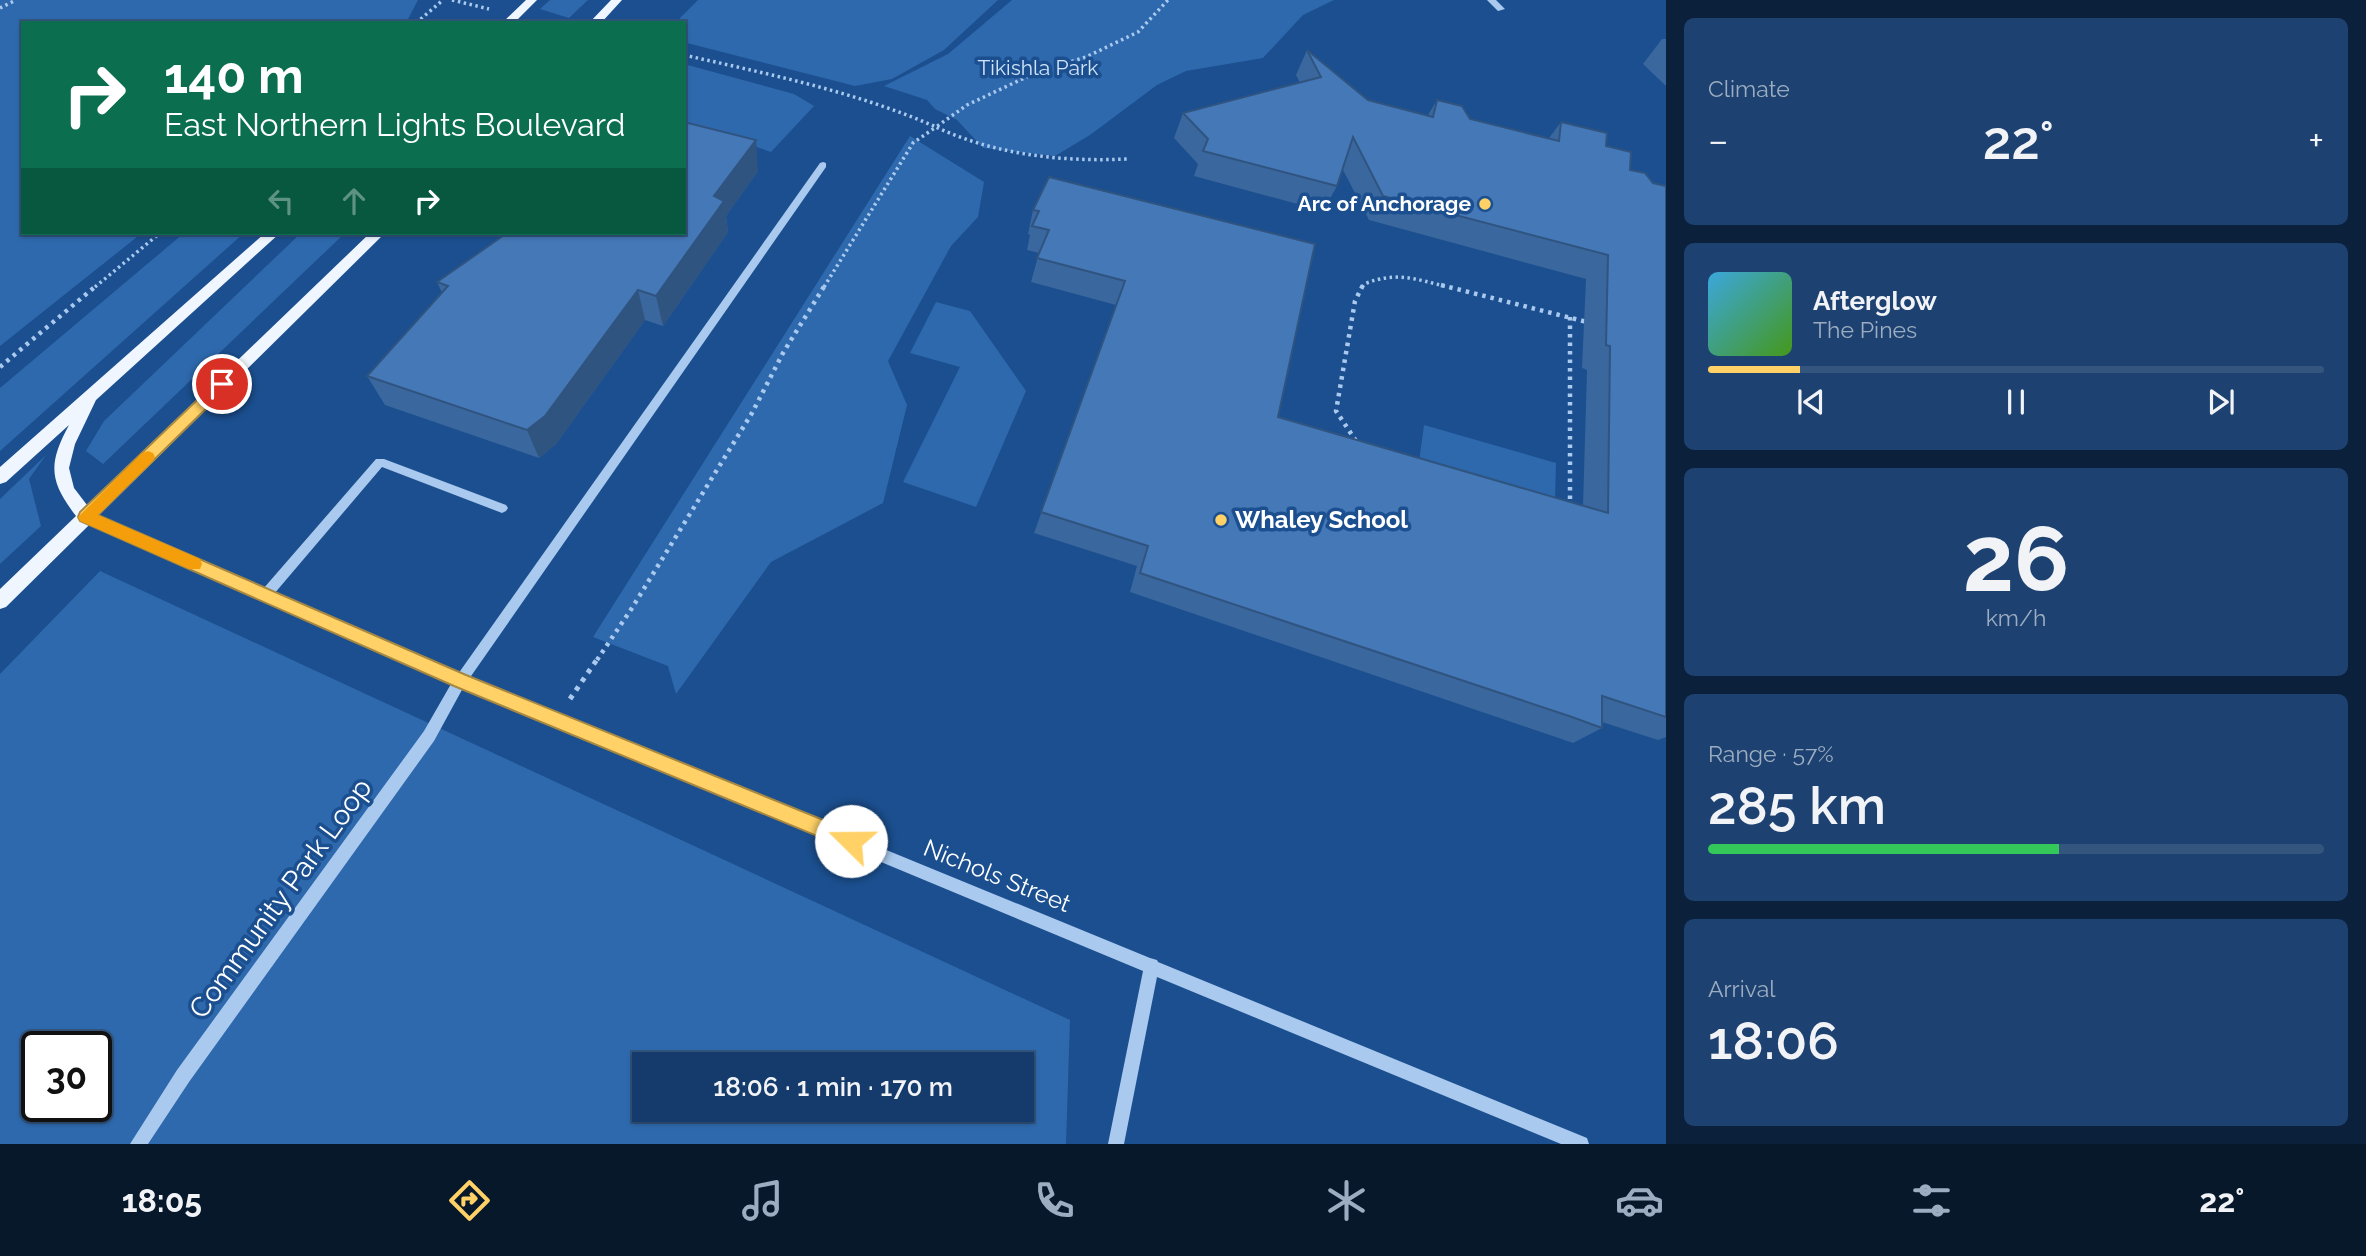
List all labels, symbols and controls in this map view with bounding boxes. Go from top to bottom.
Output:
text: 140 m [164,47,304,104]
icon: right [49,49,140,140]
park label: Tikishla Park [978,55,1098,80]
text: Climate [1708,75,1790,102]
text: East Northern Lights Boulevard [164,106,626,143]
text: 22° [1983,110,2054,171]
text: − [1708,118,1728,163]
text: + [2308,118,2324,163]
icon: left [262,182,300,220]
icon: ahead [335,182,373,220]
icon: right [408,182,446,220]
place label: Arc of Anchorage [1298,191,1471,216]
marker: Arc of Anchorage [1477,196,1493,212]
text: Afterglow [1813,286,1937,316]
text: The Pines [1813,316,1917,343]
pin [192,354,252,414]
icon: arrive [203,365,241,403]
icon: previous [1792,383,1830,421]
icon: pause [1997,383,2035,421]
icon: next [2202,383,2240,421]
place label: Whaley School [1235,505,1408,534]
text: 26 [1963,505,2069,612]
marker: Whaley School [1213,512,1229,528]
text: km/h [1986,604,2046,631]
text: Range · 57% [1708,740,1834,767]
street label: Community Park Loop [182,772,378,1025]
text: 285 km [1708,775,1886,836]
position arrow [814,804,888,878]
street label: Nichols Street [919,833,1075,918]
text: Arrival [1708,975,1775,1002]
text: 18:06 [1708,1010,1839,1071]
speed limit sign: 30 [21,1031,112,1122]
text: 18:06 · 1 min · 170 m [713,1072,953,1102]
icon: directions [445,1176,494,1225]
icon: music [738,1176,787,1225]
icon: phone [1030,1176,1079,1225]
icon: climate [1322,1176,1371,1225]
icon: car [1615,1176,1664,1225]
icon: filters [1907,1176,1956,1225]
text: 18:05 [122,1182,202,1219]
text: 22° [2199,1182,2244,1219]

